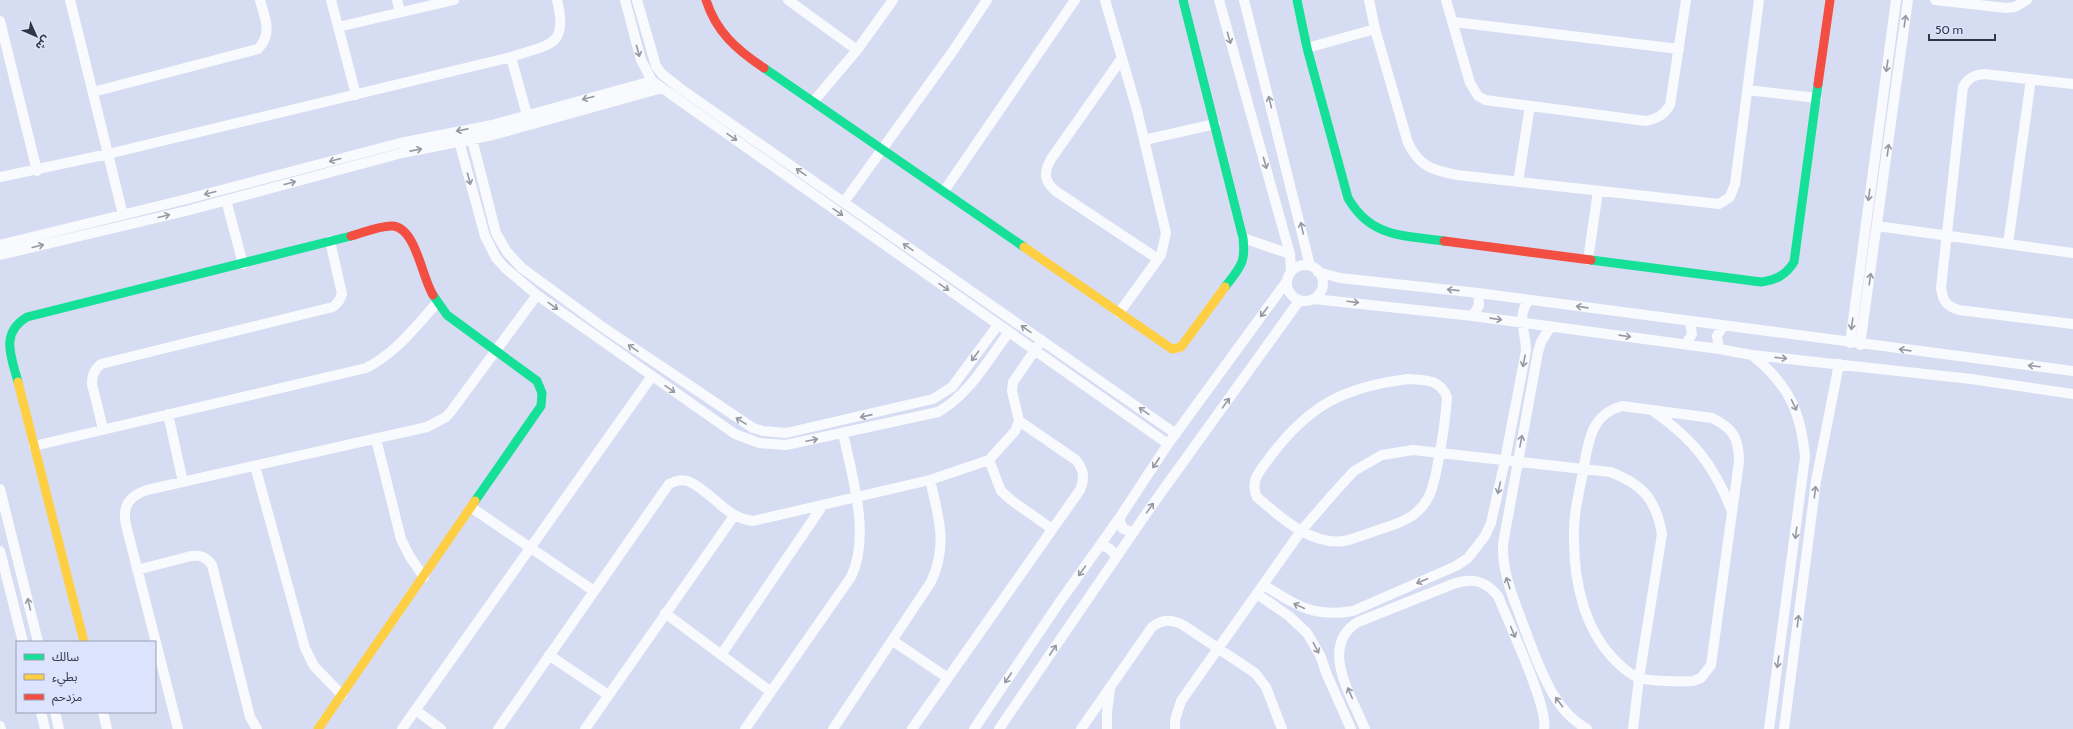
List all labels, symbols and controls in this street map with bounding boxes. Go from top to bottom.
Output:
one-way arrow [1901,15,1909,28]
north arrow [16,16,56,56]
scale bar [1929,16,1995,42]
text: 50 m [1935,22,1963,37]
one-way arrow [1226,31,1233,44]
text: ش [33,33,53,53]
one-way arrow [635,44,643,57]
one-way arrow [1883,59,1891,72]
one-way arrow [582,95,595,103]
one-way arrow [1266,96,1274,109]
one-way arrow [456,127,469,135]
one-way arrow [726,133,737,141]
one-way arrow [1884,144,1892,157]
one-way arrow [409,146,422,154]
one-way arrow [1261,156,1269,169]
one-way arrow [329,157,342,165]
one-way arrow [796,168,807,176]
one-way arrow [466,172,473,185]
one-way arrow [283,178,296,186]
one-way arrow [1865,188,1873,201]
one-way arrow [203,190,216,198]
one-way arrow [832,208,843,216]
one-way arrow [158,211,171,219]
one-way arrow [1297,222,1305,235]
one-way arrow [31,242,44,250]
one-way arrow [902,243,913,251]
one-way arrow [1866,272,1874,285]
one-way arrow [938,283,949,291]
one-way arrow [1447,287,1460,294]
one-way arrow [1346,298,1359,306]
one-way arrow [547,302,558,310]
one-way arrow [1576,303,1589,311]
one-way arrow [1259,306,1268,317]
one-way arrow [1489,315,1502,323]
one-way arrow [1848,317,1856,330]
one-way arrow [1021,325,1032,333]
one-way arrow [1618,332,1631,340]
one-way arrow [628,344,639,352]
one-way arrow [1899,346,1912,354]
one-way arrow [971,350,979,361]
one-way arrow [1519,354,1527,367]
one-way arrow [1774,354,1787,361]
one-way arrow [2028,363,2041,370]
one-way arrow [665,385,676,393]
one-way arrow [1222,398,1230,409]
one-way arrow [1791,399,1798,411]
one-way arrow [1139,407,1150,415]
one-way arrow [860,412,873,420]
one-way arrow [735,416,747,424]
one-way arrow [1518,435,1526,448]
one-way arrow [805,436,818,444]
one-way arrow [1151,457,1159,469]
one-way arrow [1495,481,1503,494]
one-way arrow [1811,486,1819,499]
one-way arrow [1146,503,1154,514]
one-way arrow [1792,526,1800,539]
one-way arrow [1078,565,1086,576]
one-way arrow [1504,577,1511,590]
one-way arrow [1416,578,1428,585]
one-way arrow [24,598,32,611]
one-way arrow [1294,602,1306,609]
one-way arrow [1794,615,1802,628]
one-way arrow [1510,626,1517,638]
legend [16,641,156,713]
one-way arrow [1313,642,1321,654]
one-way arrow [1049,645,1057,656]
text: سالك [52,649,79,664]
one-way arrow [1774,655,1782,668]
text: بطيء [52,669,78,687]
one-way arrow [1004,672,1012,683]
one-way arrow [1346,688,1353,700]
text: مزدحم [52,689,82,706]
one-way arrow [1555,697,1563,708]

